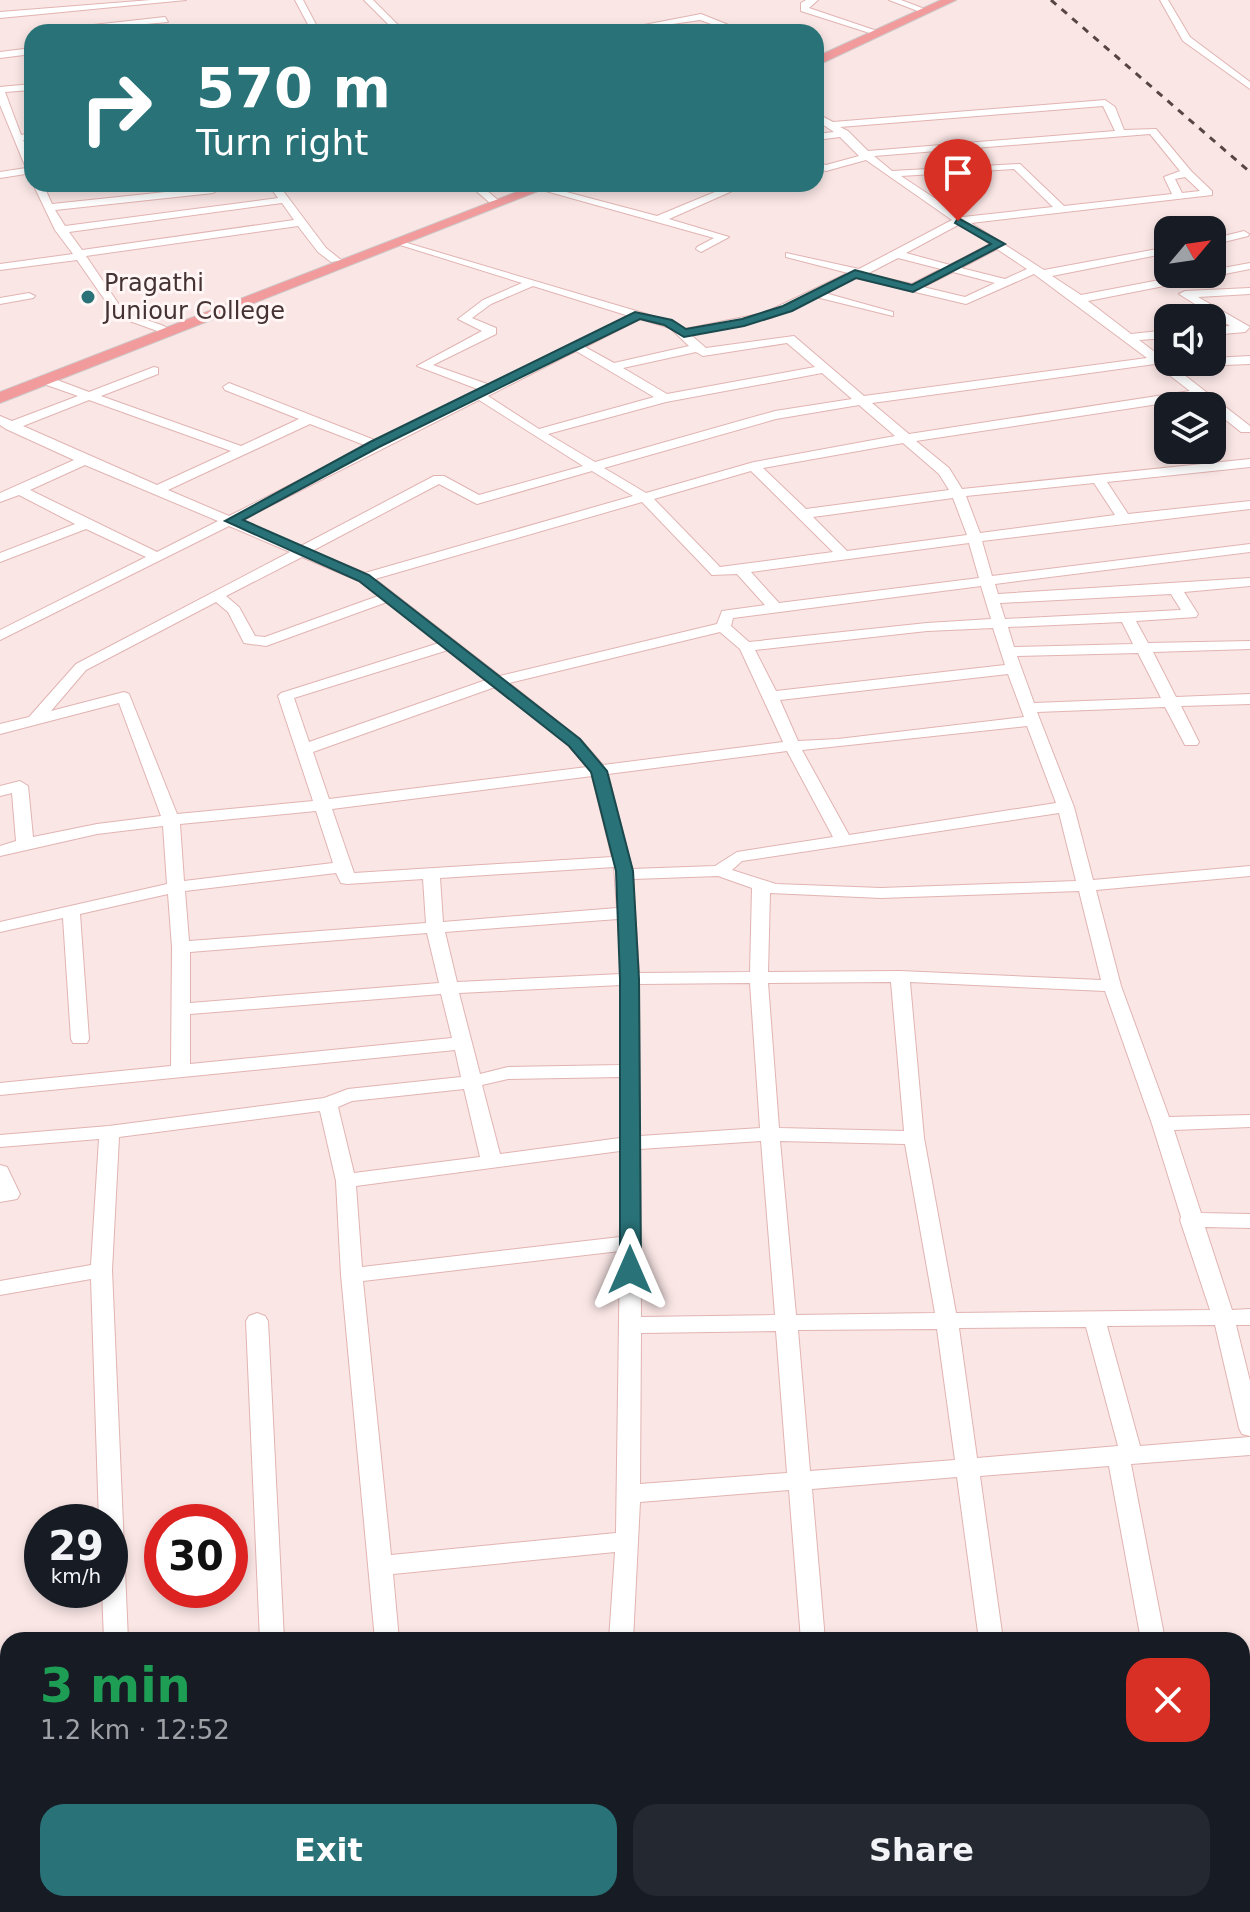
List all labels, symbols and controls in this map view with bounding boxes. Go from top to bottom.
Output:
text: 570 m [196,55,391,120]
icon: right [64,56,168,160]
text: Turn right [196,122,368,163]
pin [924,139,992,221]
icon: arrive [936,151,980,195]
north arrow [1154,216,1226,288]
map controls [1154,216,1226,464]
place label: Pragathi Juniour College [102,269,285,325]
marker: Pragathi Juniour College [79,288,97,306]
button: sound [1154,304,1226,376]
button: layers [1154,392,1226,464]
position arrow [588,1228,672,1312]
speed limit sign: 30 [144,1504,248,1608]
text: 29 [48,1523,104,1569]
text: km/h [51,1564,101,1588]
text: 3 min [40,1657,191,1713]
button: close [1126,1658,1210,1742]
text: 1.2 km · 12:52 [40,1715,230,1745]
button: Exit [40,1804,617,1896]
button: Share [633,1804,1210,1896]

